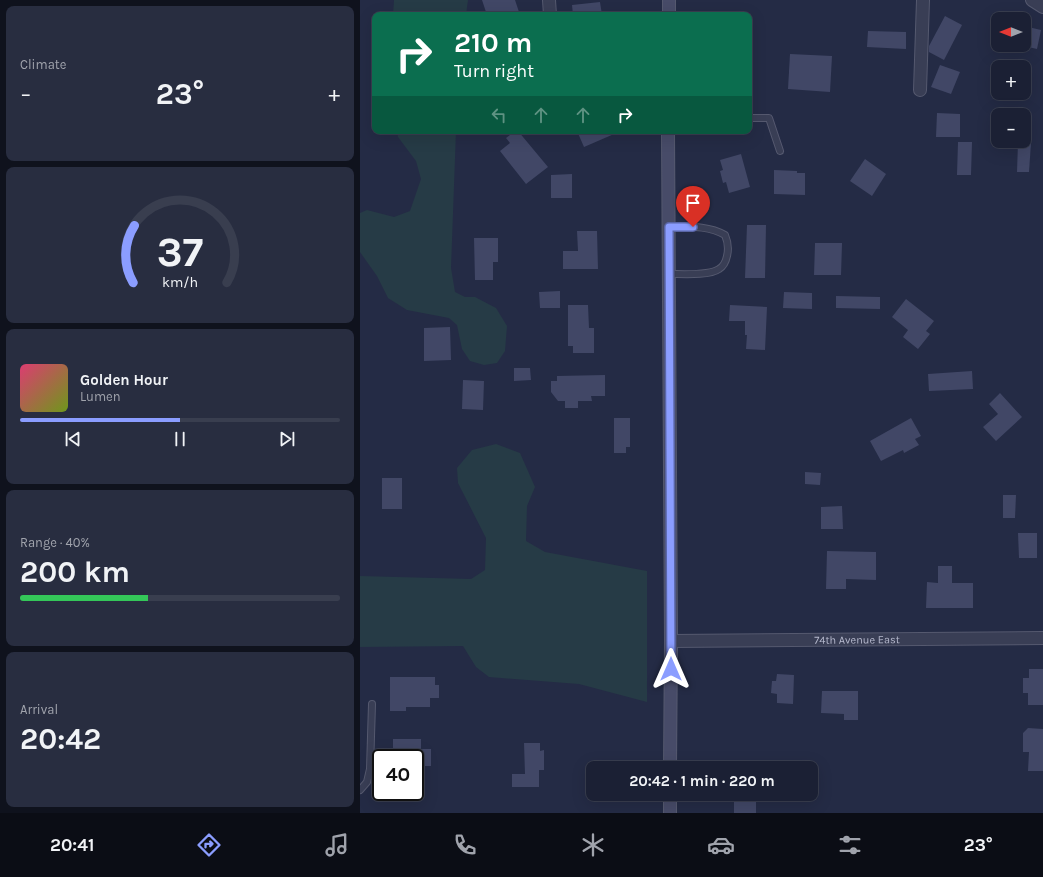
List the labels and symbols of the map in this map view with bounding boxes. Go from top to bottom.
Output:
north arrow [991,12,1031,52]
pin [676,186,710,227]
street label: 74th Avenue East [814,633,900,647]
position arrow [650,648,692,690]
speed limit sign: 40 [372,749,424,801]

